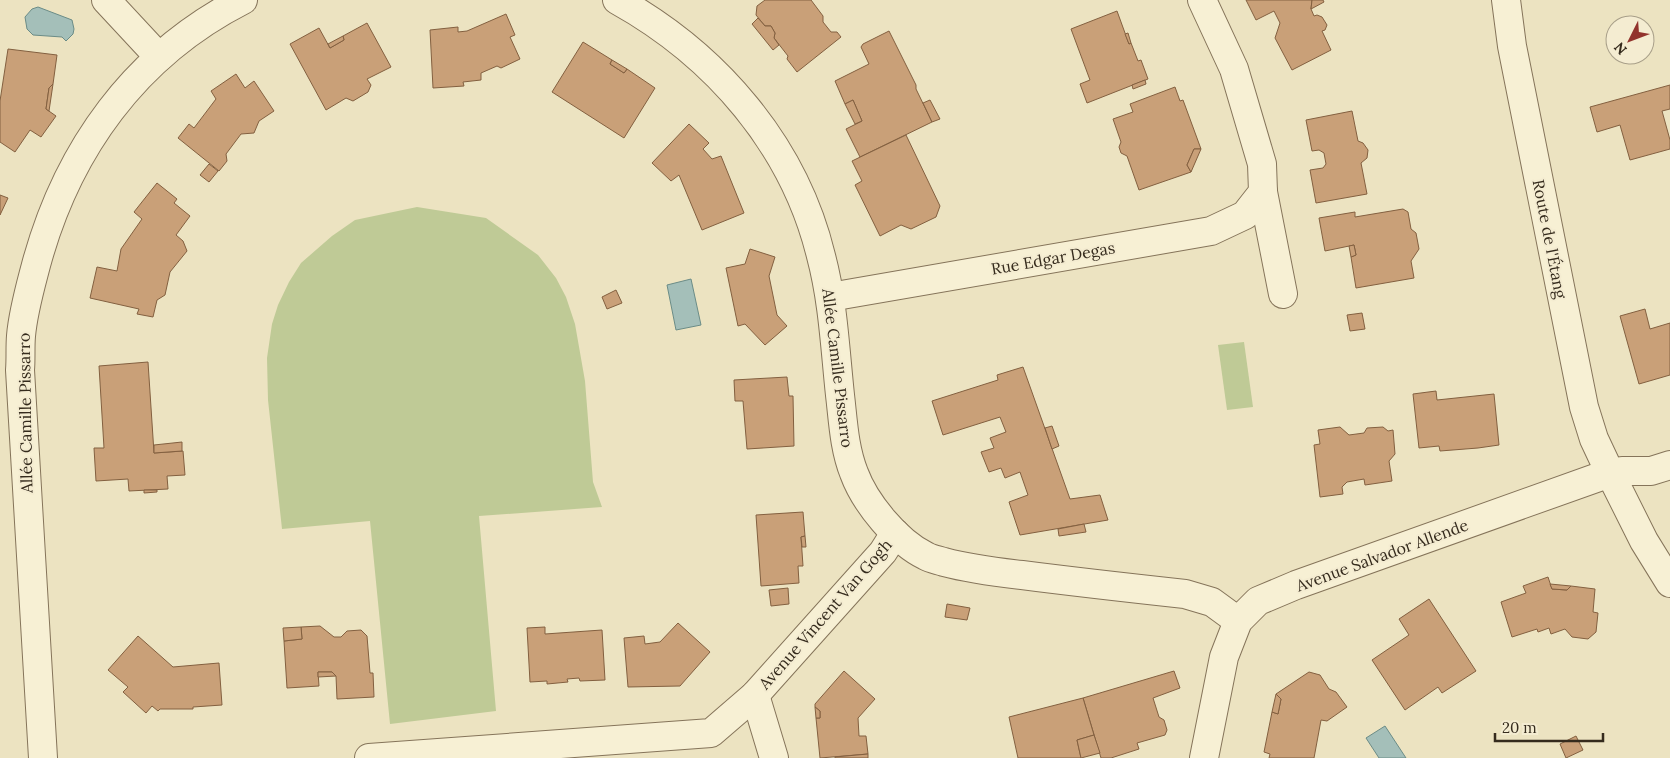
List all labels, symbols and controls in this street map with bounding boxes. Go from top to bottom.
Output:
north arrow [1605,15,1655,65]
text: N [1610,39,1631,59]
street label: Route de l'Étang [1529,178,1572,301]
street label: Rue Edgar Degas [990,237,1116,279]
street label: Allée Camille Pissarro [818,286,858,449]
street label: Allée Camille Pissarro [14,333,36,494]
street label: Avenue Salvador Allende [1292,514,1471,596]
street label: Avenue Vincent Van Gogh [754,534,896,694]
scale bar [1495,710,1602,742]
text: 20 m [1502,718,1537,737]

